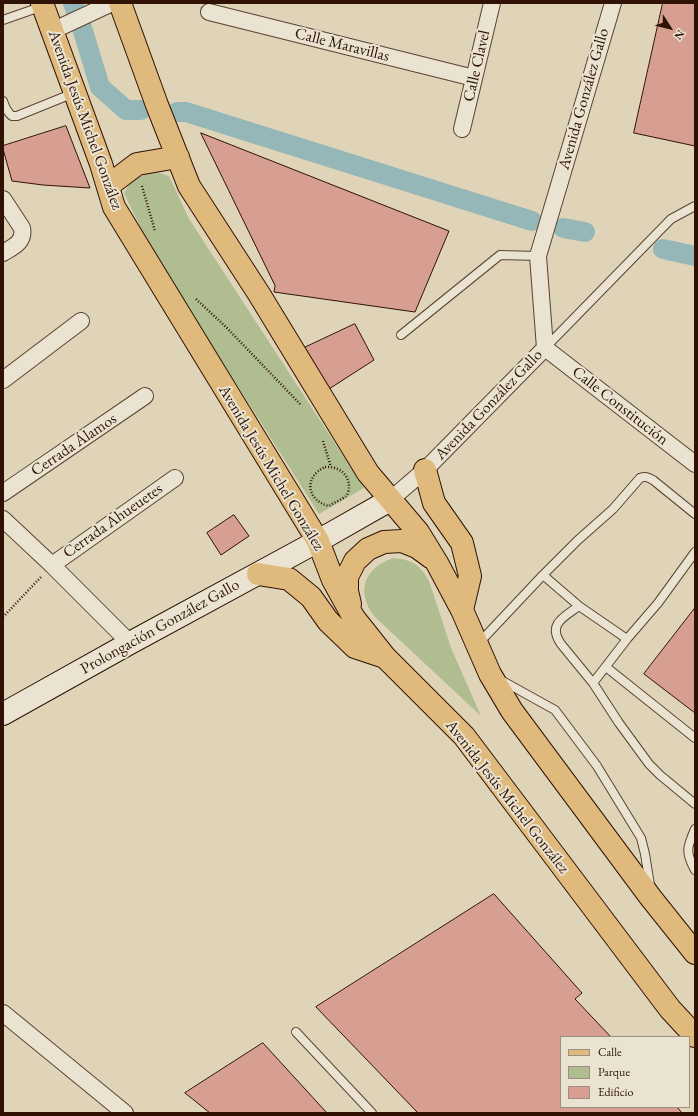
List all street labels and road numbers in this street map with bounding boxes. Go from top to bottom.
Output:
street label: Calle Maravillas [293,24,391,66]
street label: Avenida González Gallo [555,26,613,172]
street label: Avenida Jesús Michel González [44,28,126,212]
street label: Calle Clavel [459,28,495,104]
street label: Avenida González Gallo [431,346,547,464]
street label: Calle Constitución [568,362,672,450]
street label: Avenida Jesús Michel González [214,382,328,554]
street label: Cerrada Álamos [28,409,120,481]
street label: Cerrada Ahueuetes [59,479,167,563]
street label: Prolongación González Gallo [77,575,243,679]
street label: Avenida Jesús Michel González [441,716,573,878]

